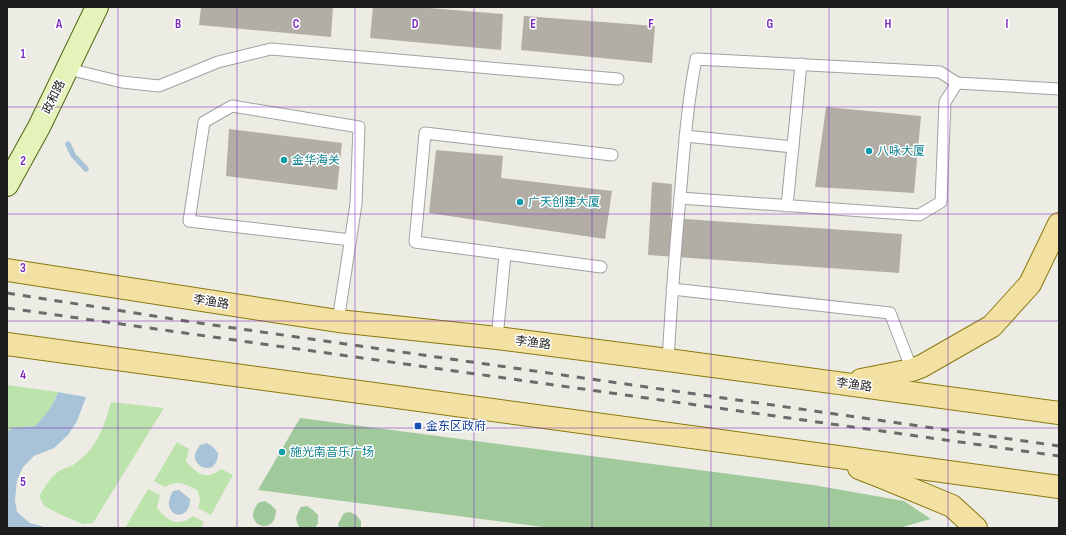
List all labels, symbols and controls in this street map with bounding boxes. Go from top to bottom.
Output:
text: A [55,16,63,32]
text: B [175,16,181,32]
text: C [293,16,300,32]
text: D [412,16,419,32]
text: E [530,16,536,32]
text: F [648,16,654,32]
text: G [767,16,774,32]
text: H [885,16,892,32]
text: I [1006,16,1009,32]
text: 1 [20,46,26,62]
street label: 政和路 [39,78,69,116]
place label: 八咏大厦 [877,144,925,159]
marker: 八咏大厦 [864,146,874,156]
text: 2 [20,153,26,169]
place label: 金华海关 [292,153,340,168]
marker: 金华海关 [279,155,289,165]
place label: 广天创建大厦 [528,195,600,210]
marker: 广天创建大厦 [515,197,525,207]
text: 3 [20,260,26,276]
street label: 李渔路 [192,292,230,312]
street label: 李渔路 [514,333,552,353]
text: 4 [20,367,26,383]
street label: 李渔路 [835,375,873,395]
place label: 金东区政府 [426,419,486,434]
marker: 金东区政府 [413,421,423,431]
place label: 施光南音乐广场 [290,445,374,460]
marker: 施光南音乐广场 [277,447,287,457]
text: 5 [20,474,26,490]

